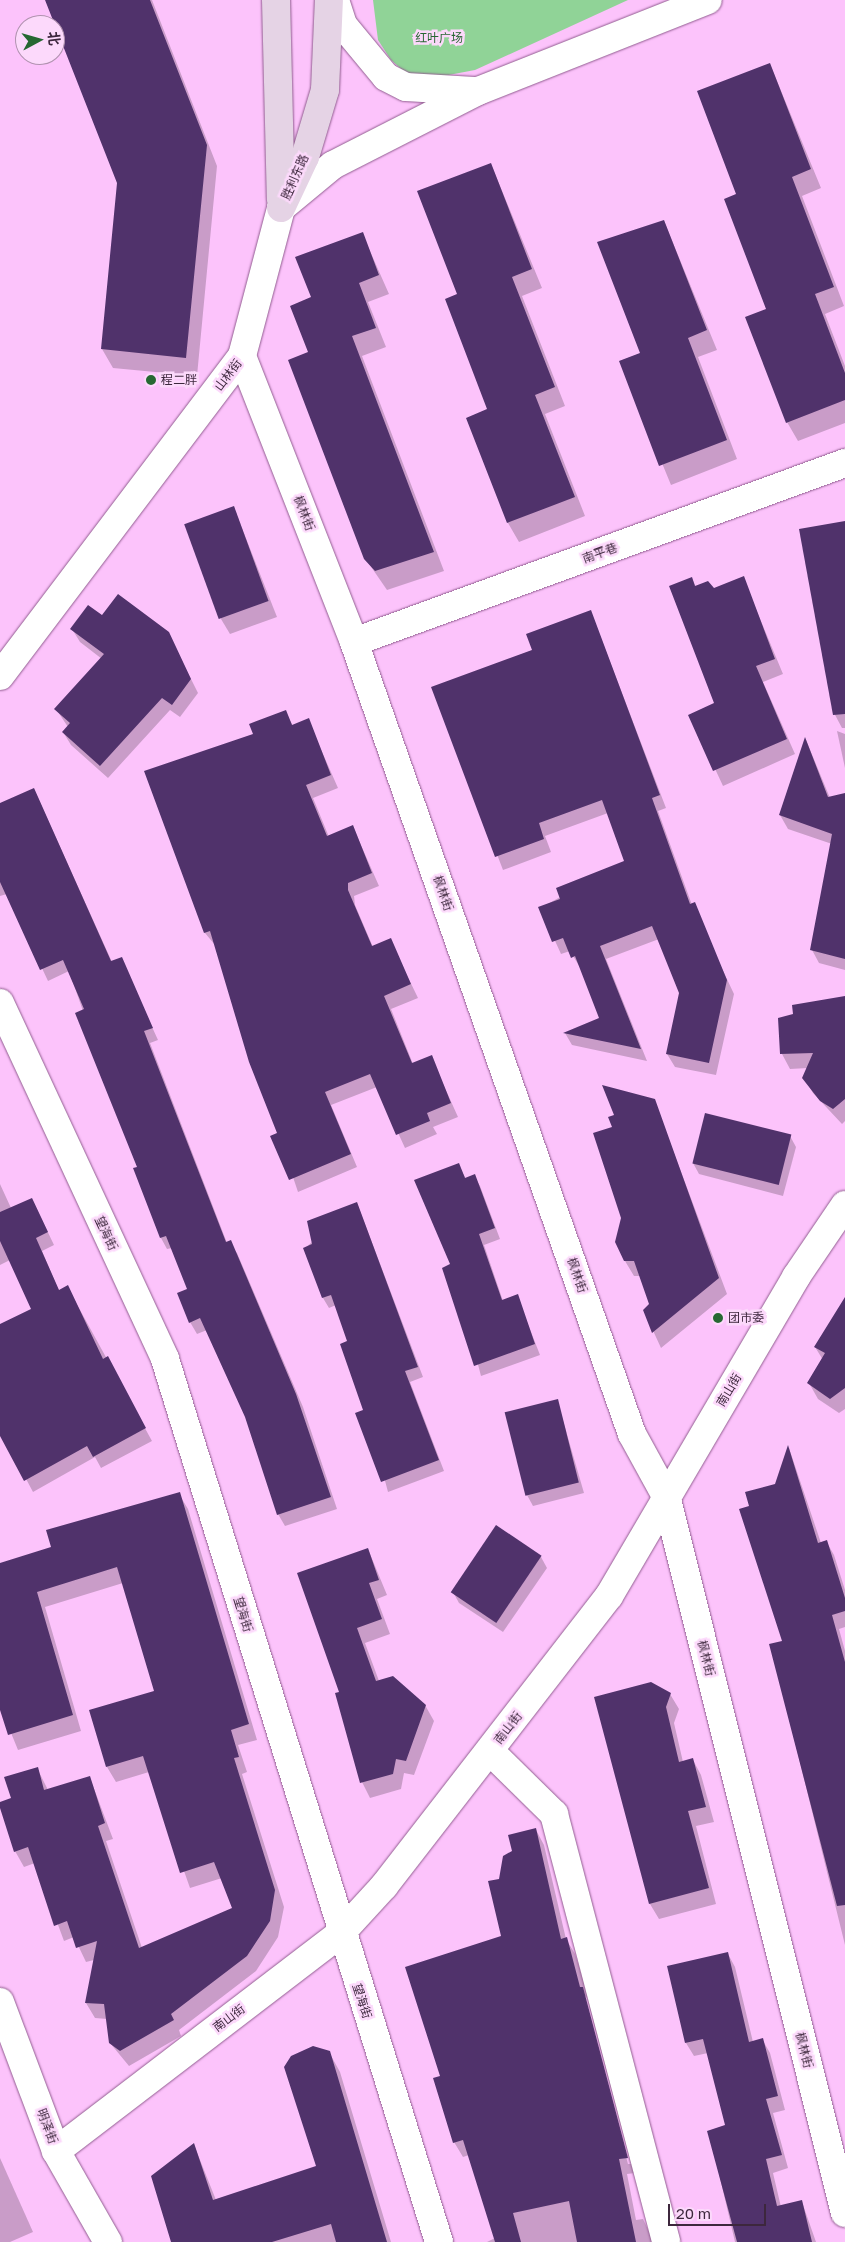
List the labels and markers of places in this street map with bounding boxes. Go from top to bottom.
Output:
place label: 程二胖 [161,373,197,387]
marker: 程二胖 [145,374,157,386]
place label: 团市委 [728,1311,764,1325]
marker: 团市委 [712,1312,724,1324]

